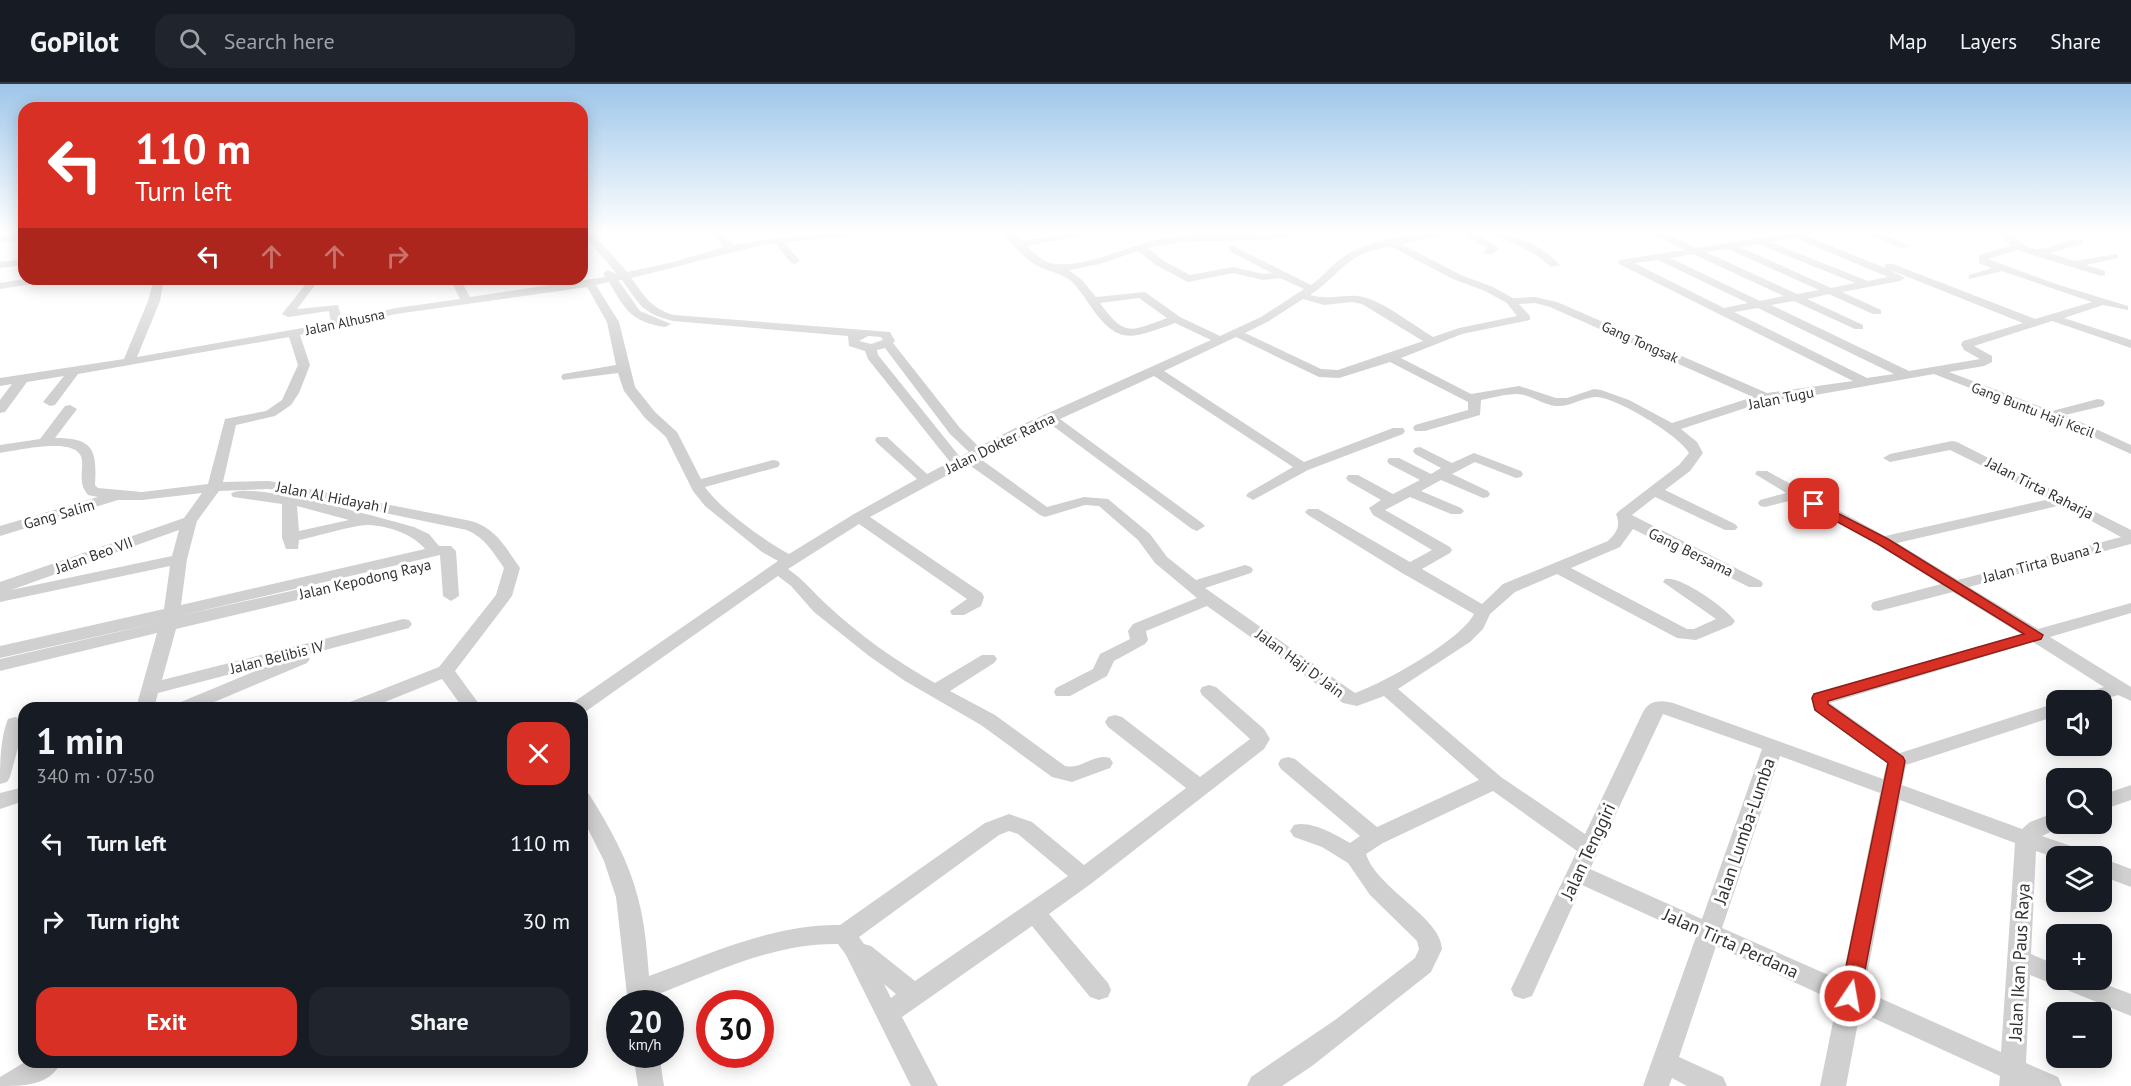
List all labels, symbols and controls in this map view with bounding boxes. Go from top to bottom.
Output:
search box [155,14,575,68]
text: GoPilot [30,23,119,60]
icon: search [176,25,209,58]
text: Search here [224,27,335,55]
text: Map [1889,28,1927,55]
text: Layers [1960,28,2017,55]
text: Share [2050,28,2101,55]
text: 110 m [135,121,251,176]
icon: left [36,126,114,204]
text: Turn left [135,174,232,208]
icon: left [192,240,225,273]
icon: ahead [255,240,288,273]
icon: ahead [318,240,351,273]
icon: right [381,240,414,273]
street label: Jalan Alhusna [303,305,387,339]
street label: Gang Tongsak [1599,317,1681,367]
street label: Gang Buntu Haji Kecil [1969,378,2097,442]
street label: Jalan Tugu [1746,382,1815,414]
street label: Jalan Dokter Ratna [941,408,1058,478]
street label: Jalan Tirta Raharja [1982,452,2097,523]
street label: Jalan Al Hidayah I [274,477,389,517]
pin [1788,478,1839,529]
icon: arrive [1797,487,1830,520]
street label: Gang Salim [21,495,97,533]
street label: Gang Bersama [1646,523,1736,581]
street label: Jalan Beo VII [52,532,135,578]
street label: Jalan Tirta Buana 2 [1980,537,2103,587]
street label: Jalan Kepodong Raya [296,555,433,604]
street label: Jalan Haji D' Jain [1251,624,1348,701]
street label: Jalan Belibis IV [227,636,326,678]
map controls [2046,690,2112,1068]
button: sound [2046,690,2112,756]
text: 1 min [36,717,124,764]
button: close [507,722,570,785]
street label: Jalan Lumba-Lumba [1708,755,1780,908]
text: 340 m · 07:50 [36,763,154,789]
button: search [2046,768,2112,834]
street label: Jalan Tenggiri [1555,799,1620,904]
icon: left [36,827,69,860]
text: Turn left [87,829,167,857]
text: 110 m [510,829,570,857]
button: layers [2046,846,2112,912]
street label: Jalan Ikan Paus Raya [2003,883,2035,1042]
street label: Jalan Tirta Perdana [1659,902,1802,983]
icon: right [36,905,69,938]
text: Turn right [87,907,179,935]
text: 30 m [522,907,570,935]
button: + [2046,924,2112,990]
position arrow [1818,964,1882,1028]
button: Exit [36,987,297,1056]
button: Share [309,987,570,1056]
speed limit sign: 30 [696,990,774,1068]
text: 20 [628,1002,662,1041]
button: − [2046,1002,2112,1068]
text: km/h [629,1035,661,1054]

